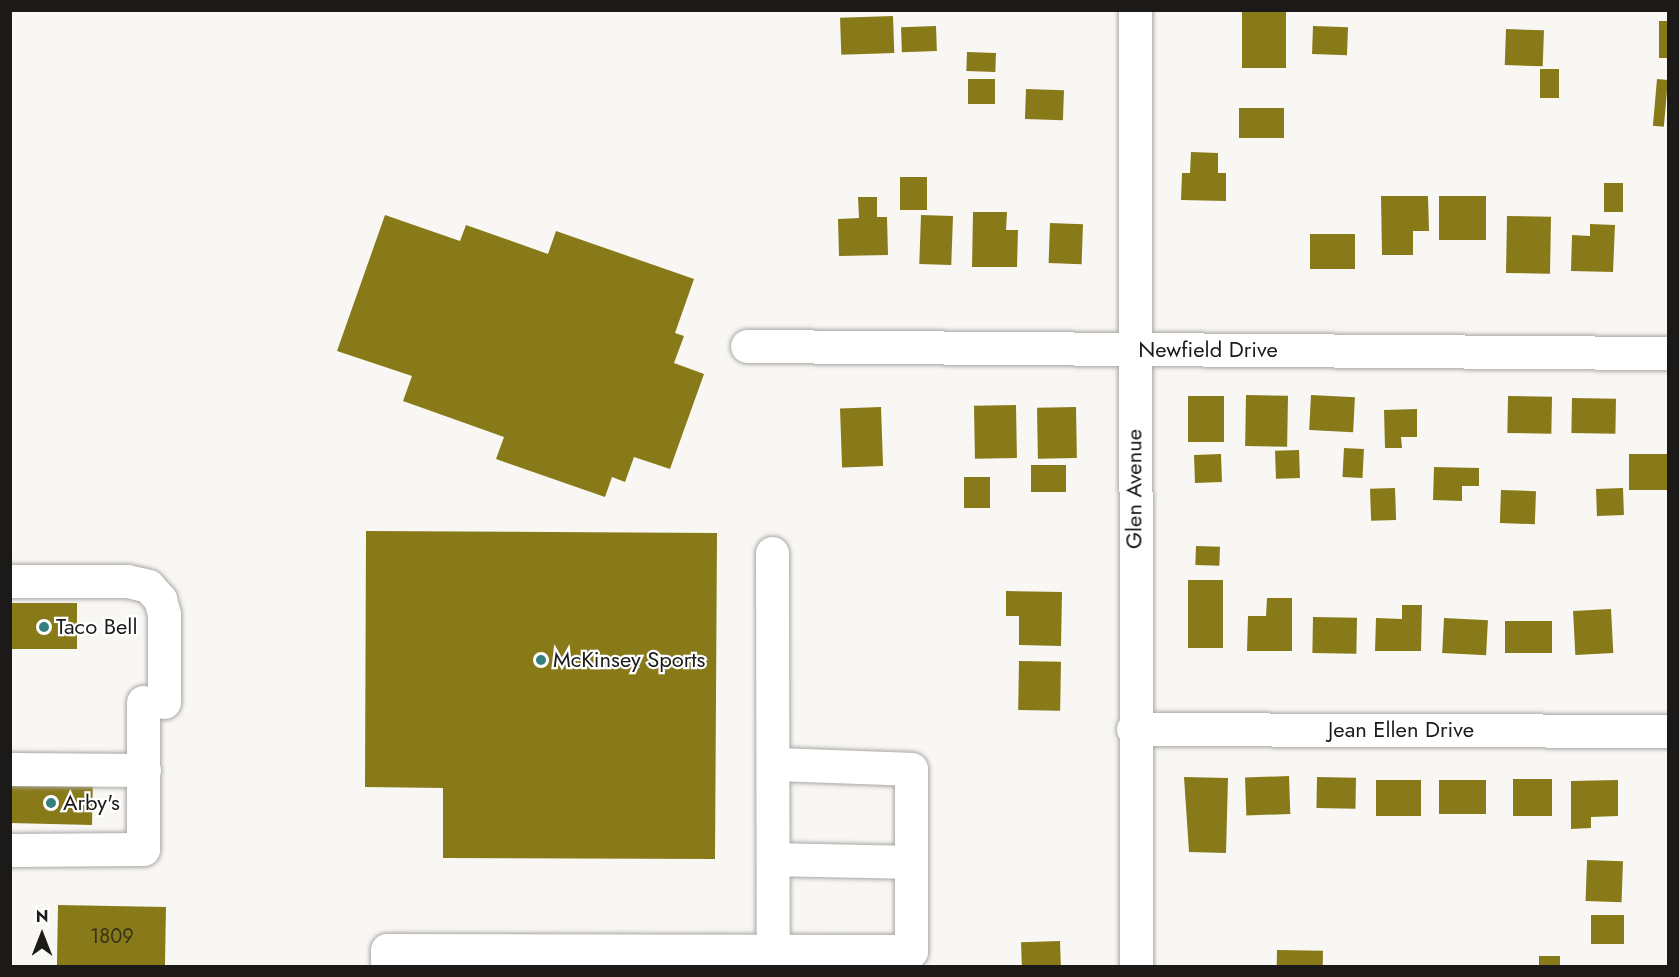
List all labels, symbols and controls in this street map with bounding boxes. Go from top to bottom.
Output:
street label: Newfield Drive [1138,337,1278,363]
street label: Glen Avenue [1121,429,1147,549]
place label: Taco Bell [56,614,137,640]
marker: Taco Bell [37,620,51,634]
place label: McKinsey Sports [553,647,705,673]
marker: McKinsey Sports [534,653,548,667]
street label: Jean Ellen Drive [1328,717,1474,743]
place label: Arby's [63,790,120,816]
marker: Arby's [44,796,58,810]
north arrow [12,905,72,965]
text: N [36,905,48,928]
house number: 1809 [90,924,134,948]

